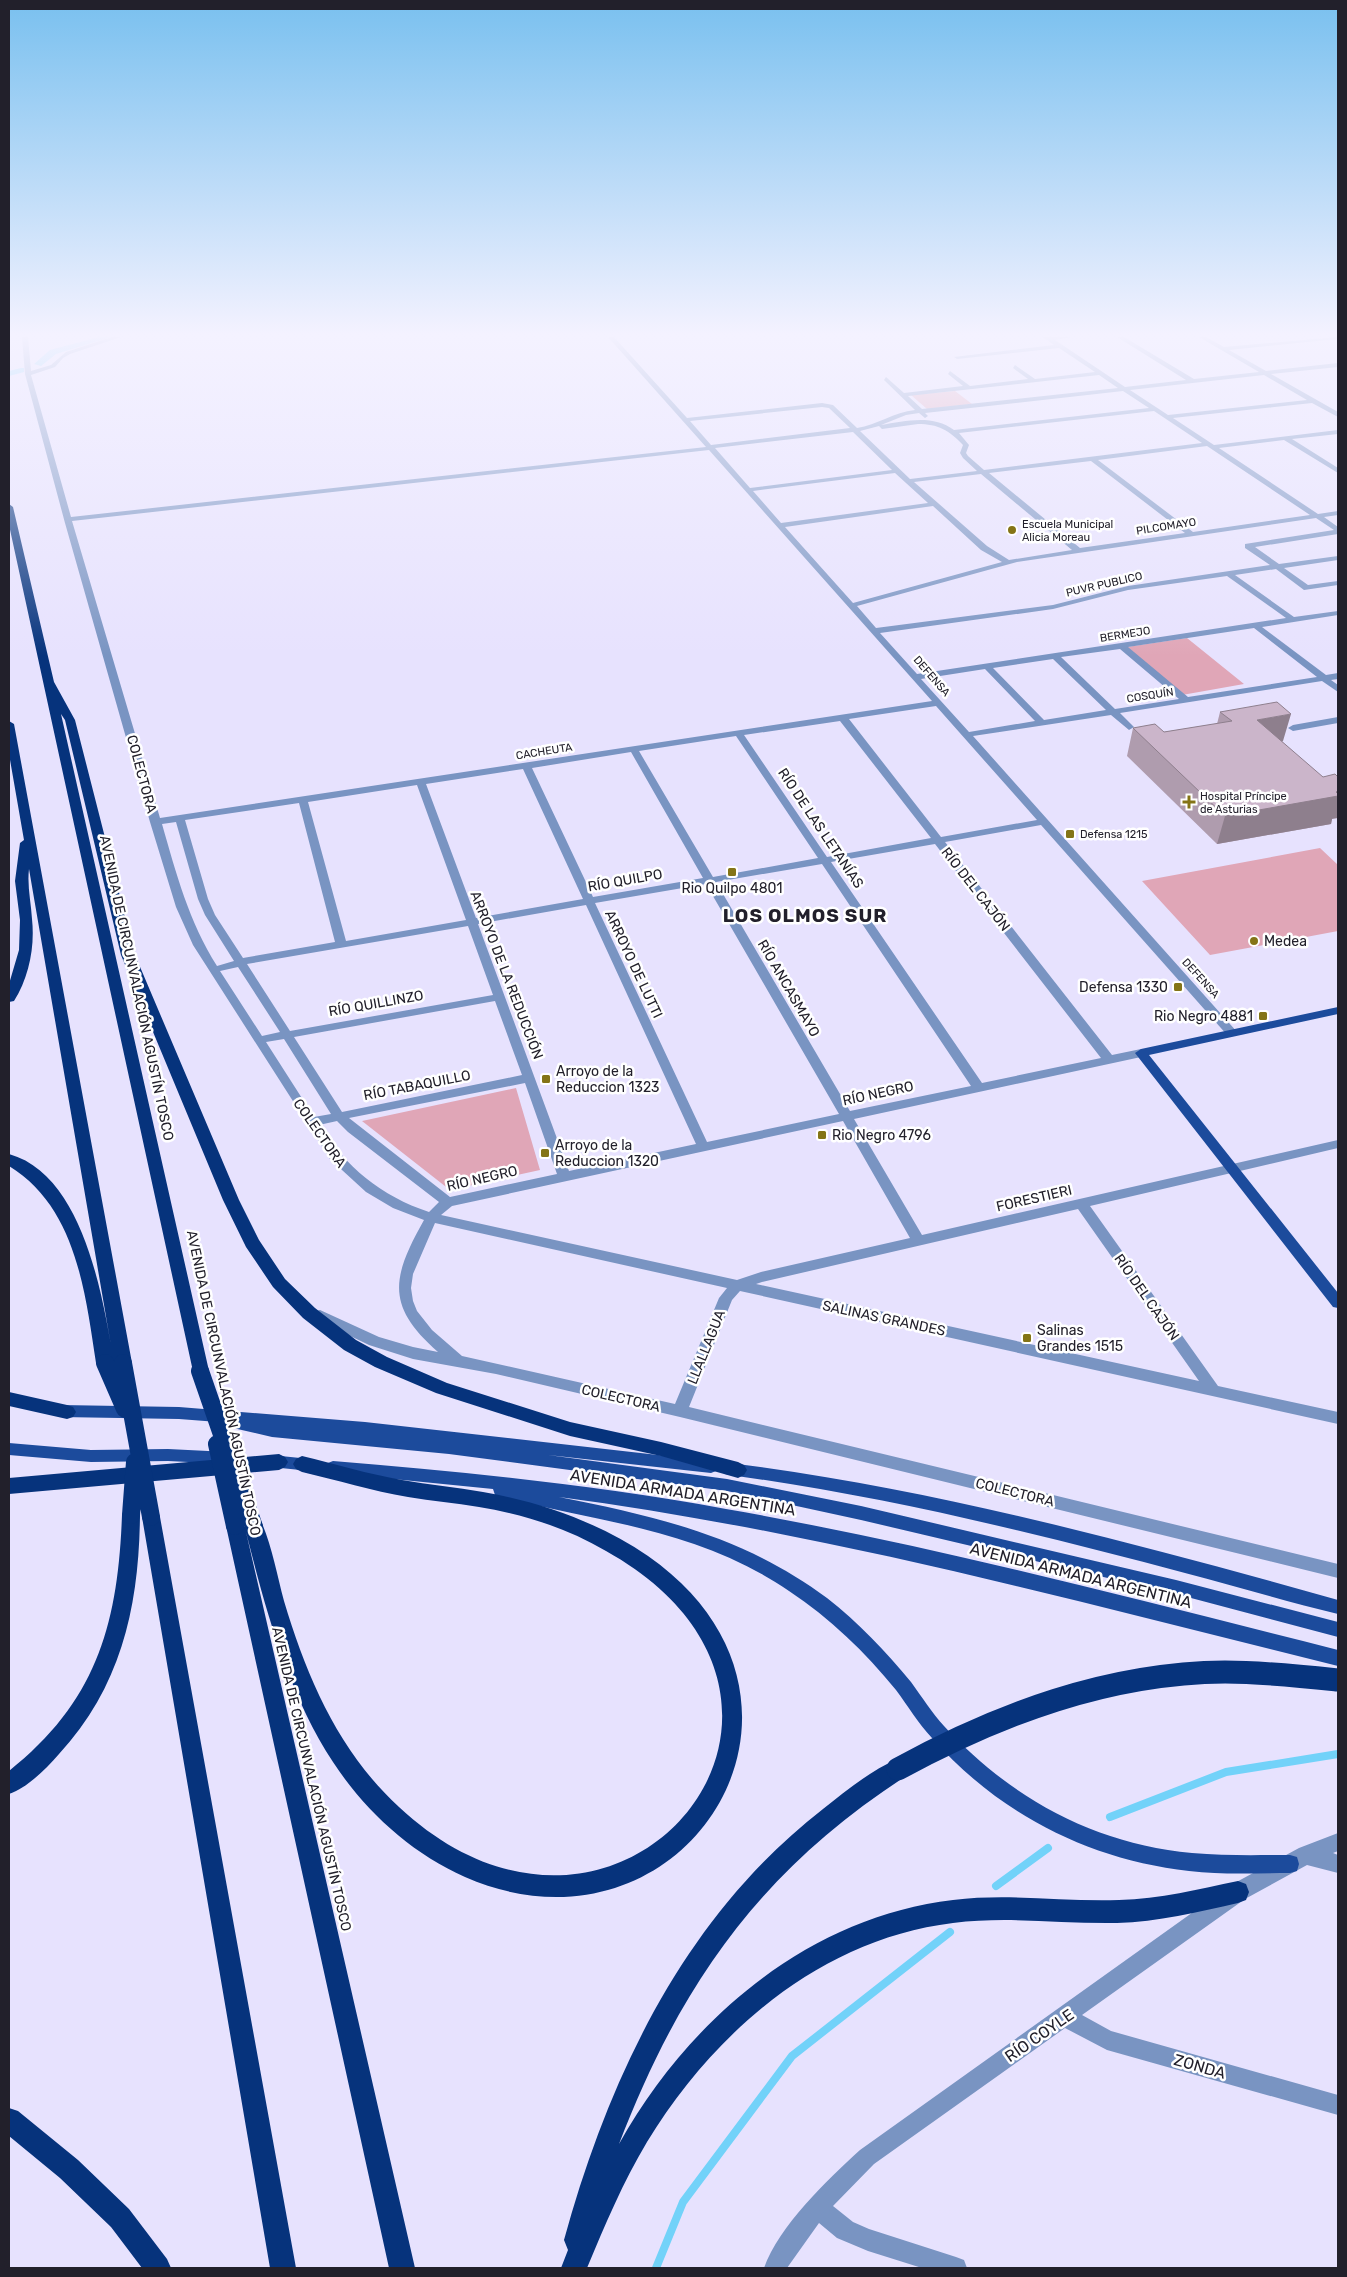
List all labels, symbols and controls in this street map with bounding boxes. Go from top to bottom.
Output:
street label: PILCOMAYO [1135,515,1197,538]
place label: Escuela Municipal Alicia Moreau [1022,518,1113,544]
marker: Escuela Municipal Alicia Moreau [1006,524,1018,536]
street label: PUVR PUBLICO [1065,569,1144,600]
street label: BERMEJO [1099,624,1151,645]
street label: DEFENSA [911,654,953,700]
street label: COSQUÍN [1126,685,1175,706]
street label: COLECTORA [123,733,160,816]
street label: CACHEUTA [515,741,574,762]
street label: RÍO DE LAS LETANÍAS [774,765,868,892]
place label: Hospital Príncipe de Asturias [1200,790,1287,816]
marker: Hospital Príncipe de Asturias [1182,795,1196,809]
marker: Defensa 1215 [1064,828,1076,840]
place label: Defensa 1215 [1080,828,1148,841]
street label: AVENIDA DE CIRCUNVALACIÓN AGUSTÍN TOSCO [96,834,178,1142]
street label: RÍO DEL CAJÓN [938,843,1014,935]
street label: RÍO QUILPO [586,865,664,895]
marker: Rio Quilpo 4801 [726,866,738,878]
place label: Rio Quilpo 4801 [681,880,783,897]
street label: ARROYO DE LA REDUCCIÓN [467,888,547,1062]
district label: LOS OLMOS SUR [723,904,887,927]
street label: ARROYO DE LUTTI [601,907,666,1021]
place label: Medea [1264,933,1307,950]
marker: Medea [1248,935,1260,947]
street label: RÍO ANCASMAYO [754,936,824,1040]
street label: DEFENSA [1179,956,1222,1001]
place label: Defensa 1330 [1079,979,1168,996]
marker: Defensa 1330 [1172,981,1184,993]
street label: RÍO QUILLINZO [327,986,425,1020]
place label: Rio Negro 4881 [1154,1008,1253,1025]
marker: Rio Negro 4881 [1257,1010,1269,1022]
place label: Arroyo de la Reduccion 1323 [556,1063,660,1096]
street label: RÍO TABAQUILLO [362,1066,472,1104]
marker: Arroyo de la Reduccion 1323 [540,1073,552,1085]
street label: RÍO NEGRO [841,1077,915,1109]
street label: COLECTORA [290,1096,350,1172]
place label: Rio Negro 4796 [832,1127,931,1144]
marker: Rio Negro 4796 [816,1129,828,1141]
place label: Arroyo de la Reduccion 1320 [555,1137,659,1170]
marker: Arroyo de la Reduccion 1320 [539,1147,551,1159]
street label: RÍO NEGRO [445,1161,519,1195]
street label: FORESTIERI [995,1182,1074,1215]
street label: AVENIDA DE CIRCUNVALACIÓN AGUSTÍN TOSCO [183,1229,265,1537]
street label: RÍO DEL CAJÓN [1111,1250,1183,1344]
street label: SALINAS GRANDES [821,1297,947,1340]
street label: LLALLAGUA [684,1307,729,1387]
place label: Salinas Grandes 1515 [1037,1322,1123,1355]
marker: Salinas Grandes 1515 [1021,1332,1033,1344]
street label: COLECTORA [580,1381,663,1416]
street label: AVENIDA ARMADA ARGENTINA [569,1465,797,1520]
street label: COLECTORA [974,1475,1057,1511]
street label: AVENIDA ARMADA ARGENTINA [968,1539,1194,1612]
street label: AVENIDA DE CIRCUNVALACIÓN AGUSTÍN TOSCO [268,1625,356,1933]
street label: RÍO COYLE [1001,2005,1077,2066]
street label: ZONDA [1172,2050,1228,2083]

